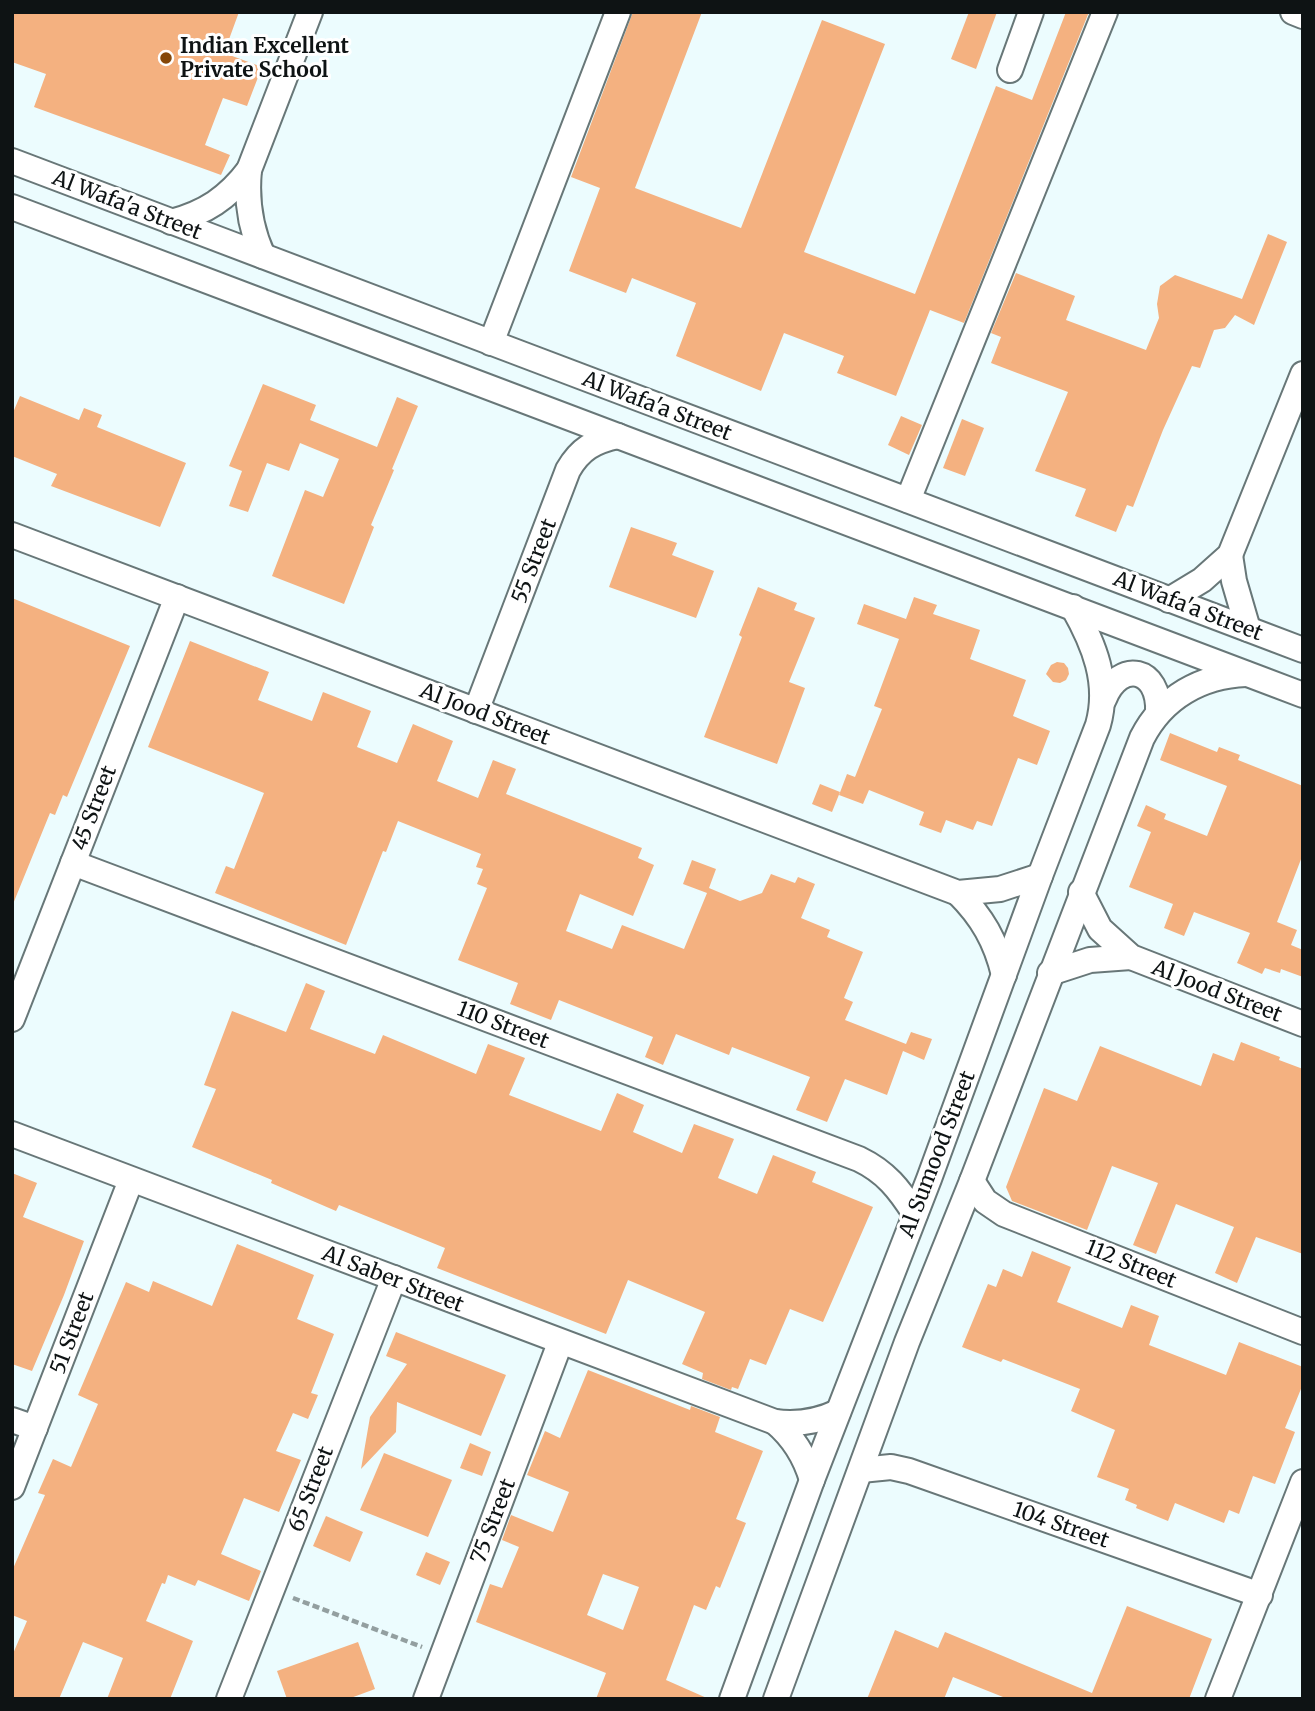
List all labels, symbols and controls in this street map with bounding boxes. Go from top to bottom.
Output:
place label: Indian Excellent Private School [180,32,349,83]
marker: Indian Excellent Private School [158,50,174,66]
street label: Al Wafa'a Street [48,163,206,245]
street label: Al Wafa'a Street [578,364,736,446]
street label: 55 Street [505,515,562,607]
street label: Al Wafa'a Street [1109,564,1267,646]
street label: Al Jood Street [415,676,554,751]
street label: 45 Street [65,762,122,854]
street label: Al Jood Street [1147,953,1286,1028]
street label: 110 Street [454,995,553,1054]
street label: Al Sumood Street [892,1067,981,1242]
street label: 112 Street [1082,1233,1181,1294]
street label: Al Saber Street [318,1239,468,1318]
street label: 51 Street [44,1288,100,1378]
street label: 65 Street [282,1442,339,1535]
street label: 75 Street [464,1475,521,1567]
street label: 104 Street [1010,1496,1113,1554]

